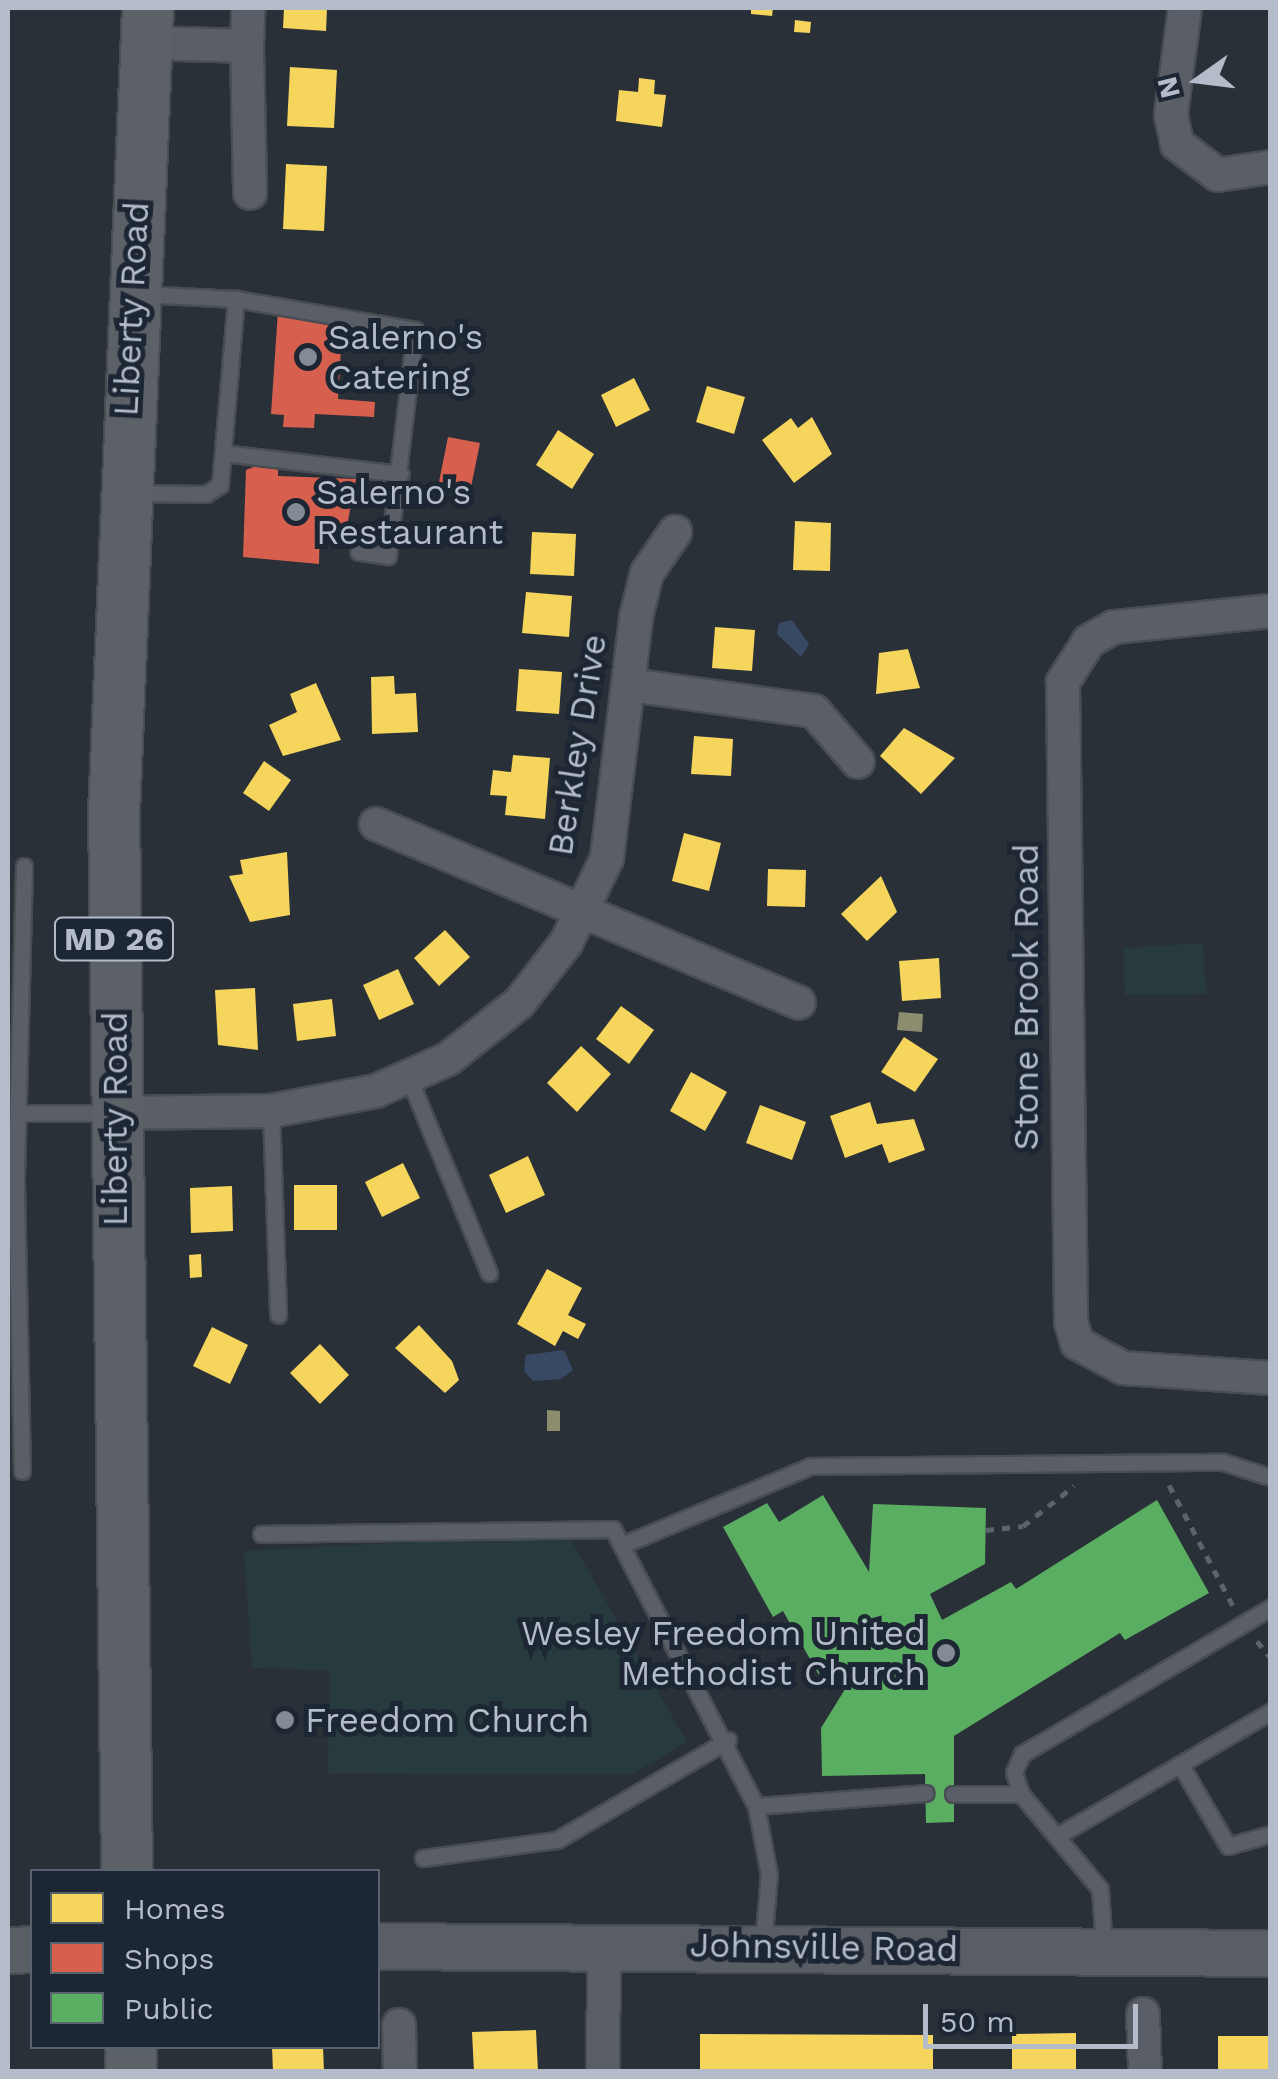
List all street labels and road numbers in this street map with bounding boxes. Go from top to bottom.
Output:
street label: Liberty Road [104,200,158,418]
street label: Berkley Drive [539,631,615,859]
street label: Stone Brook Road [1005,843,1047,1151]
road number: MD 26 [52,912,176,966]
street label: Liberty Road [94,1011,136,1227]
street label: Johnsville Road [689,1924,959,1970]

